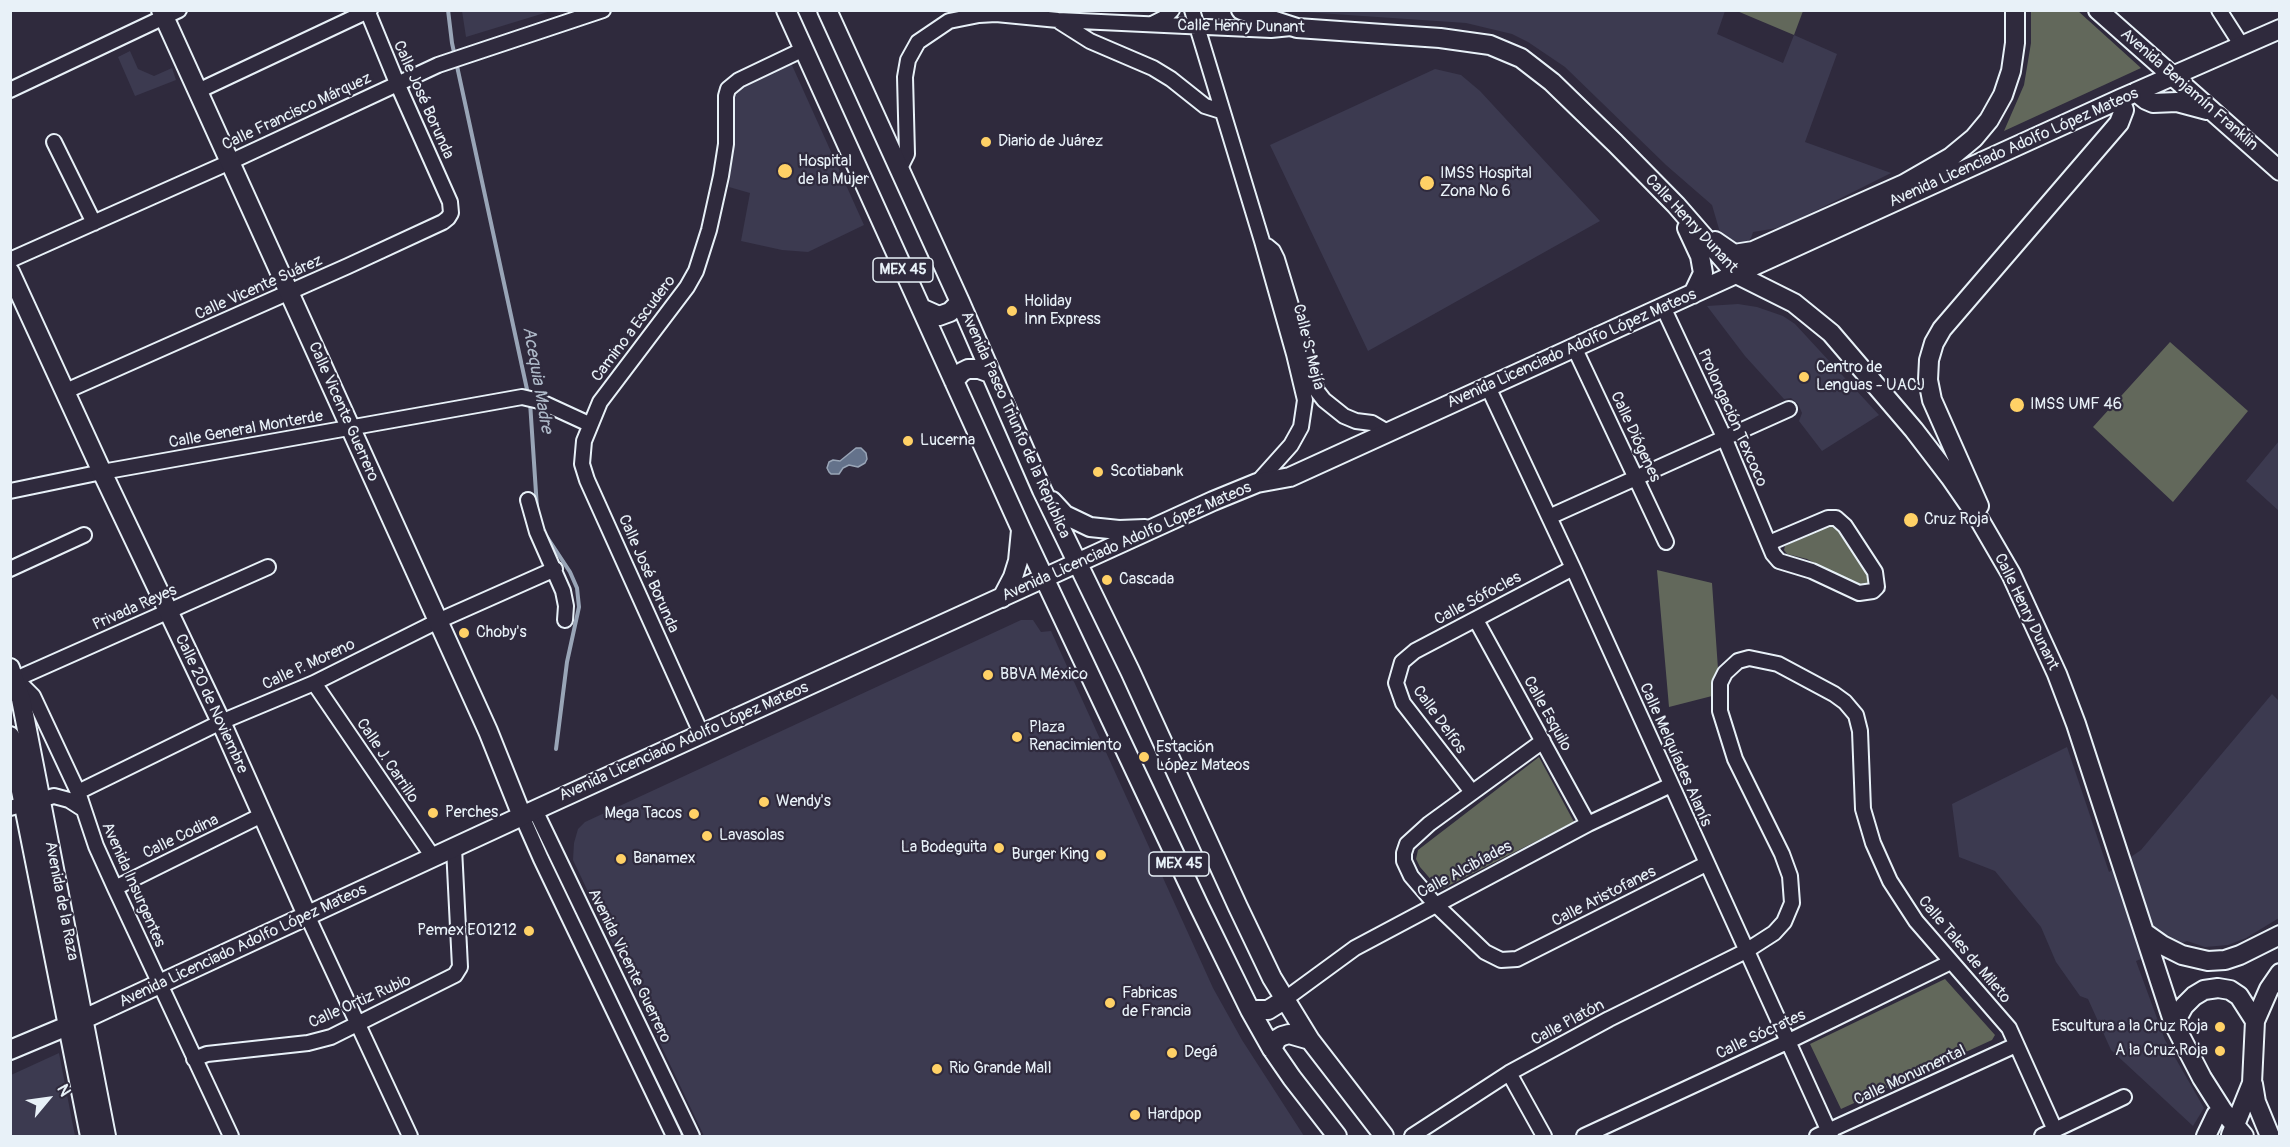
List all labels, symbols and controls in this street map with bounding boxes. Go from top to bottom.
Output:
street label: Calle Henry Dunant [1177,16,1305,38]
street label: Avenida Benjamín Franklin [2116,25,2262,155]
street label: Calle José Borunda [388,38,458,162]
street label: Calle Francisco Márquez [219,69,375,155]
street label: Avenida Licenciado Adolfo López Mateos [1886,84,2142,212]
place label: Diario de Juárez [998,132,1103,152]
marker: Diario de Juárez [979,135,993,149]
place label: Hospital de la Mujer [798,152,869,190]
marker: Hospital de la Mujer [776,162,794,180]
place label: IMSS Hospital Zona No 6 [1440,164,1532,202]
street label: Calle Henry Dunant [1640,171,1742,277]
marker: IMSS Hospital Zona No 6 [1418,174,1436,192]
street label: Calle Vicente Suárez [192,251,326,325]
road number: MEX 45 [873,258,933,282]
street label: Camino a Escudero [588,272,680,386]
street label: Avenida Licenciado Adolfo López Mateos [1444,285,1700,413]
place label: Holiday Inn Express [1024,292,1101,330]
street label: Calle S. Mejía [1288,302,1328,392]
marker: Holiday Inn Express [1005,304,1019,318]
street label: Avenida Paseo Triunfo de la República [956,309,1074,541]
water label: Acequia Madre [517,325,557,435]
street label: Calle Vicente Guerrero [304,339,382,485]
street label: Prolongación Texcoco [1693,346,1771,490]
place label: Centro de Lenguas - UACJ [1816,358,1925,396]
marker: Centro de Lenguas - UACJ [1797,370,1811,384]
street label: Calle Diógenes [1606,389,1664,485]
place label: IMSS UMF 46 [2030,395,2122,415]
marker: IMSS UMF 46 [2008,396,2026,414]
street label: Calle General Monterde [167,407,325,453]
place label: Lucerna [920,431,975,451]
marker: Lucerna [901,434,915,448]
place label: Scotiabank [1110,462,1183,482]
marker: Scotiabank [1091,465,1105,479]
street label: Avenida Licenciado Adolfo López Mateos [999,478,1255,606]
place label: Cruz Roja [1924,510,1988,530]
marker: Cruz Roja [1902,511,1920,529]
street label: Calle José Borunda [613,512,683,636]
street label: Calle Henry Dunant [1989,550,2063,674]
street label: Calle Sófocles [1431,568,1525,630]
place label: Cascada [1119,570,1174,590]
marker: Cascada [1100,573,1114,587]
street label: Privada Reyes [90,581,180,635]
place label: Choby's [476,623,527,643]
marker: Choby's [457,626,471,640]
street label: Calle 20 de Noviembre [170,631,252,777]
street label: Calle P. Moreno [260,635,358,695]
place label: BBVA México [1000,665,1088,685]
marker: BBVA México [981,668,995,682]
street label: Calle Esquilo [1519,673,1575,755]
street label: Avenida Licenciado Adolfo López Mateos [556,678,812,806]
street label: Calle Melquíades Alanís [1635,680,1715,830]
street label: Calle Delfos [1408,682,1470,758]
street label: Calle J. Carrillo [352,715,422,807]
place label: Plaza Renacimiento [1029,718,1121,756]
marker: Plaza Renacimiento [1010,730,1024,744]
place label: Estación López Mateos [1156,738,1250,776]
marker: Estación López Mateos [1137,750,1151,764]
place label: Wendy's [776,792,831,812]
marker: Wendy's [757,795,771,809]
place label: Perches [445,803,498,823]
place label: Mega Tacos [604,804,682,824]
marker: Perches [426,806,440,820]
marker: Mega Tacos [687,807,701,821]
street label: Calle Codina [140,810,222,864]
street label: Avenida Insurgentes [97,820,169,950]
place label: Lavasolas [719,826,784,846]
marker: Lavasolas [700,829,714,843]
street label: Calle Alcibíades [1414,837,1516,903]
place label: La Bodeguita [901,838,987,858]
street label: Avenida de la Raza [40,840,82,962]
marker: La Bodeguita [992,841,1006,855]
place label: Burger King [1012,845,1089,865]
marker: Burger King [1094,848,1108,862]
place label: Banamex [633,849,696,869]
marker: Banamex [614,852,628,866]
road number: MEX 45 [1149,852,1209,876]
street label: Calle Aristofanes [1549,862,1659,932]
street label: Avenida Licenciado Adolfo López Mateos [116,880,370,1012]
street label: Avenida Vicente Guerrero [583,886,675,1046]
street label: Calle Tales de Mileto [1913,892,2015,1008]
place label: Pemex E01212 [417,921,517,941]
marker: Pemex E01212 [522,924,536,938]
street label: Calle Ortiz Rubio [306,971,414,1033]
place label: Fabricas de Francia [1122,984,1191,1022]
marker: Fabricas de Francia [1103,996,1117,1010]
street label: Calle Platón [1528,996,1608,1050]
street label: Calle Sócrates [1713,1006,1809,1064]
place label: Escultura a la Cruz Roja [2051,1017,2208,1037]
marker: Escultura a la Cruz Roja [2213,1020,2227,1034]
place label: A la Cruz Roja [2115,1041,2208,1061]
street label: Calle Monumental [1851,1042,1969,1110]
place label: Degá [1184,1043,1217,1063]
marker: A la Cruz Roja [2213,1044,2227,1058]
marker: Degá [1165,1046,1179,1060]
place label: Rio Grande Mall [949,1059,1051,1079]
marker: Rio Grande Mall [930,1062,944,1076]
north arrow [18,1069,78,1129]
text: N [52,1081,75,1100]
place label: Hardpop [1147,1105,1202,1125]
marker: Hardpop [1128,1108,1142,1122]

